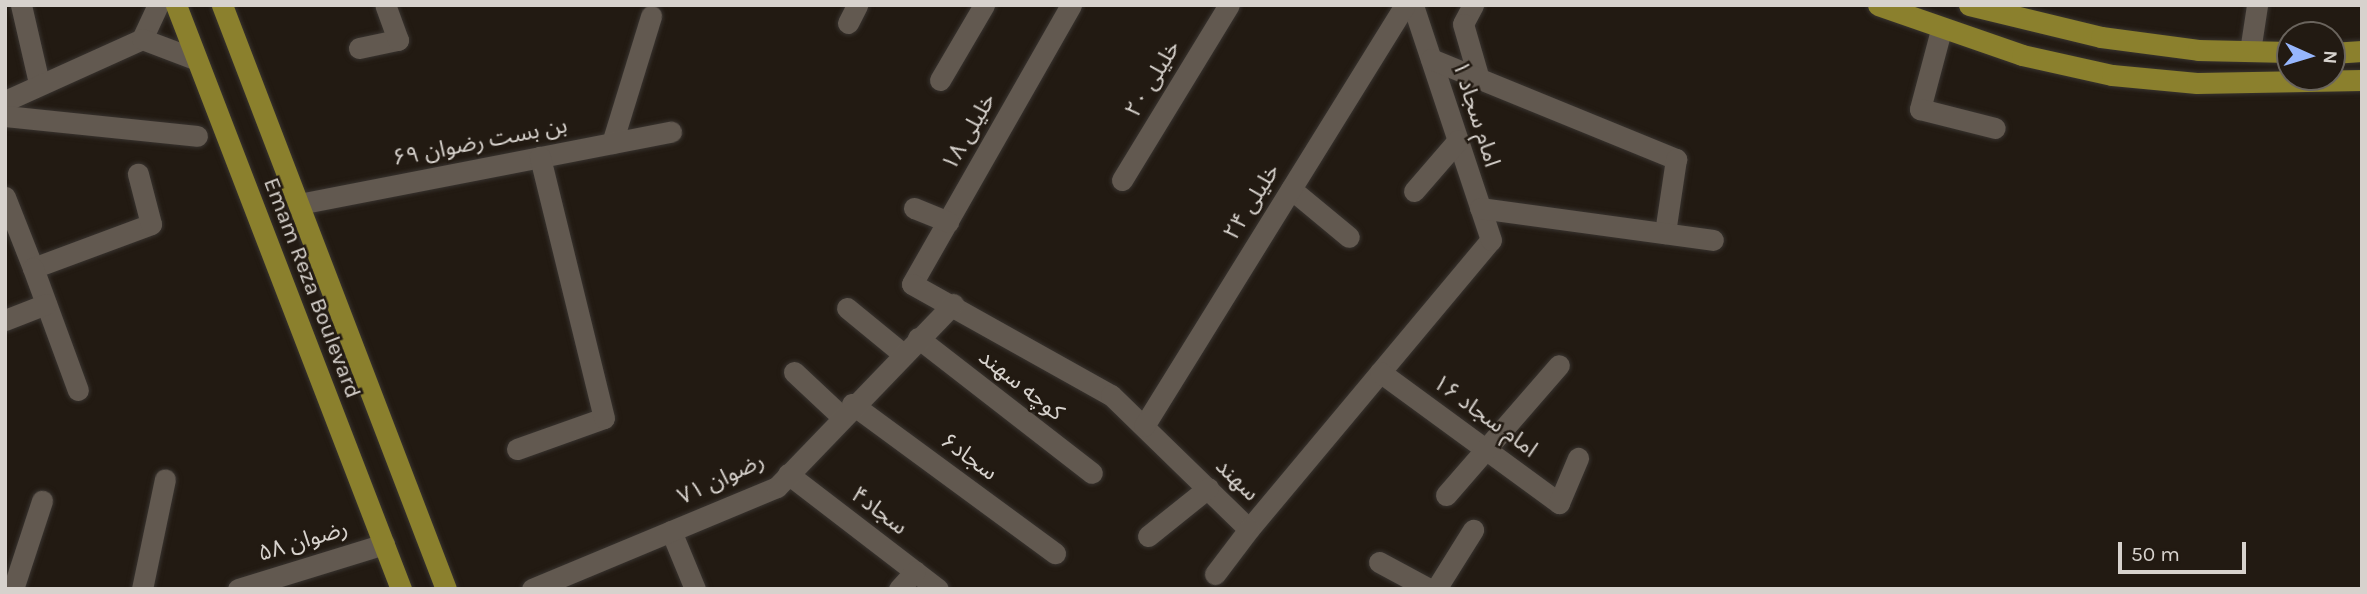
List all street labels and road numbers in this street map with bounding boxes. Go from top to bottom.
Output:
street label: خلیلی ۲۰ [1119,36,1187,122]
street label: امام سجاد ۱ [1446,58,1506,170]
street label: خلیلی ۱۸ [936,88,1002,176]
street label: بن بست رضوان ۶۹ [390,112,570,172]
street label: خلیلی ۲۴ [1218,159,1286,245]
street label: Emam Reza Boulevard [257,174,367,402]
street label: كوچه سهند [973,343,1069,427]
street label: امام سجاد ۱۶ [1427,369,1543,463]
street label: سجاد۶ [935,427,1003,487]
street label: رضوان ۷۱ [673,447,769,511]
street label: سهند [1209,453,1265,507]
street label: سجاد۴ [845,481,913,541]
street label: رضوان ۵۸ [255,514,351,568]

